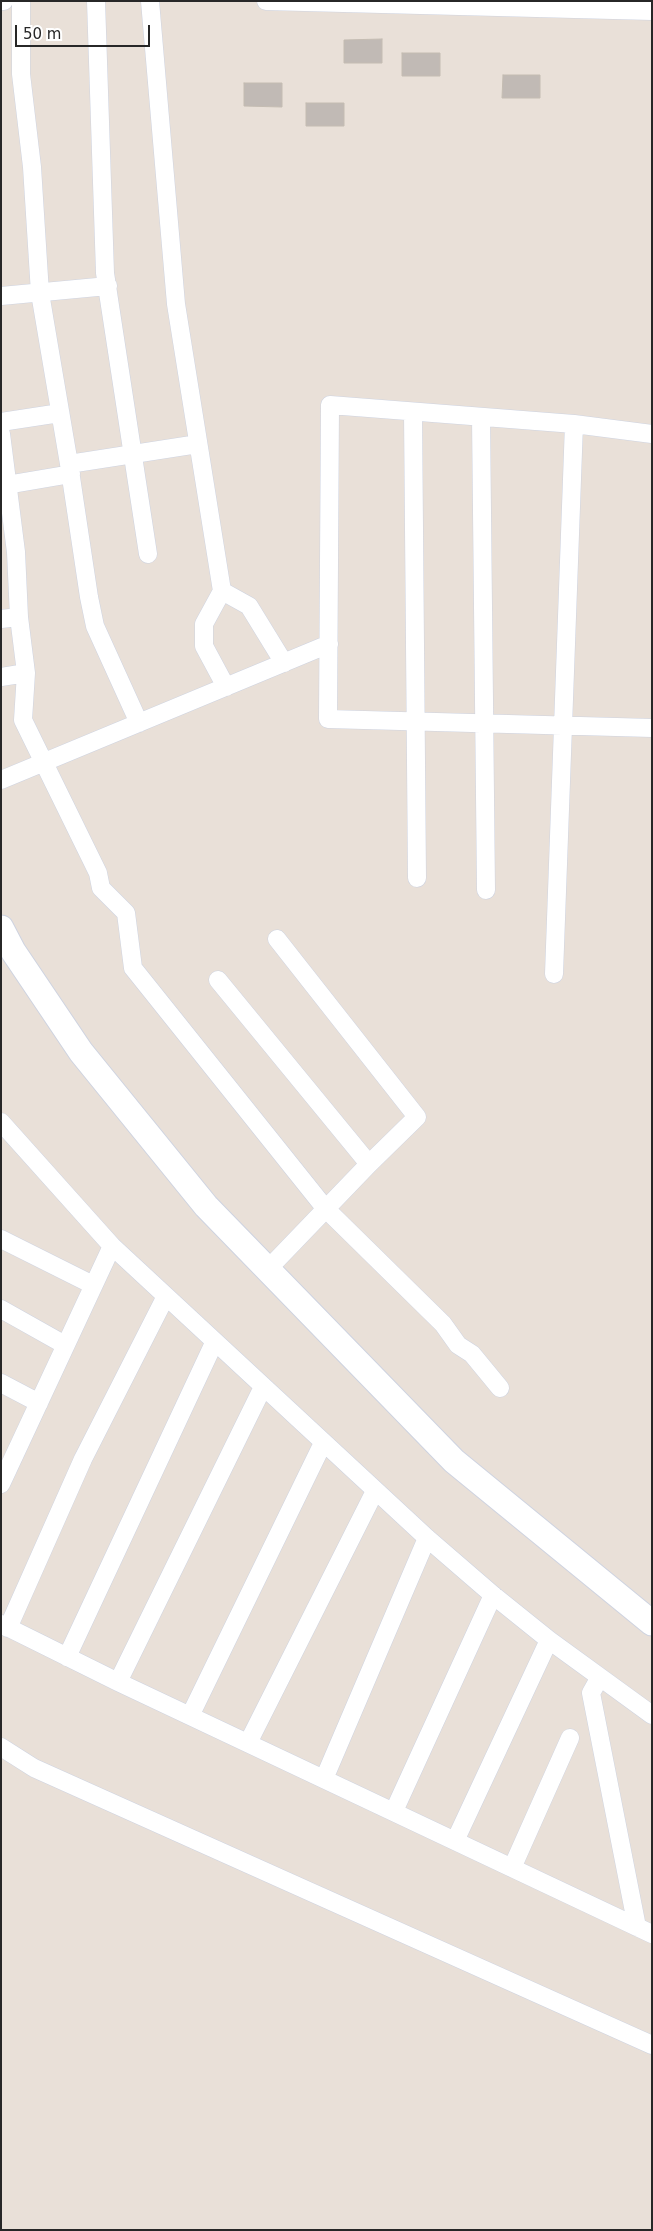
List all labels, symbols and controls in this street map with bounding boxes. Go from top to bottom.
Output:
scale bar [18,15,152,47]
text: 50 m [23,25,61,43]

